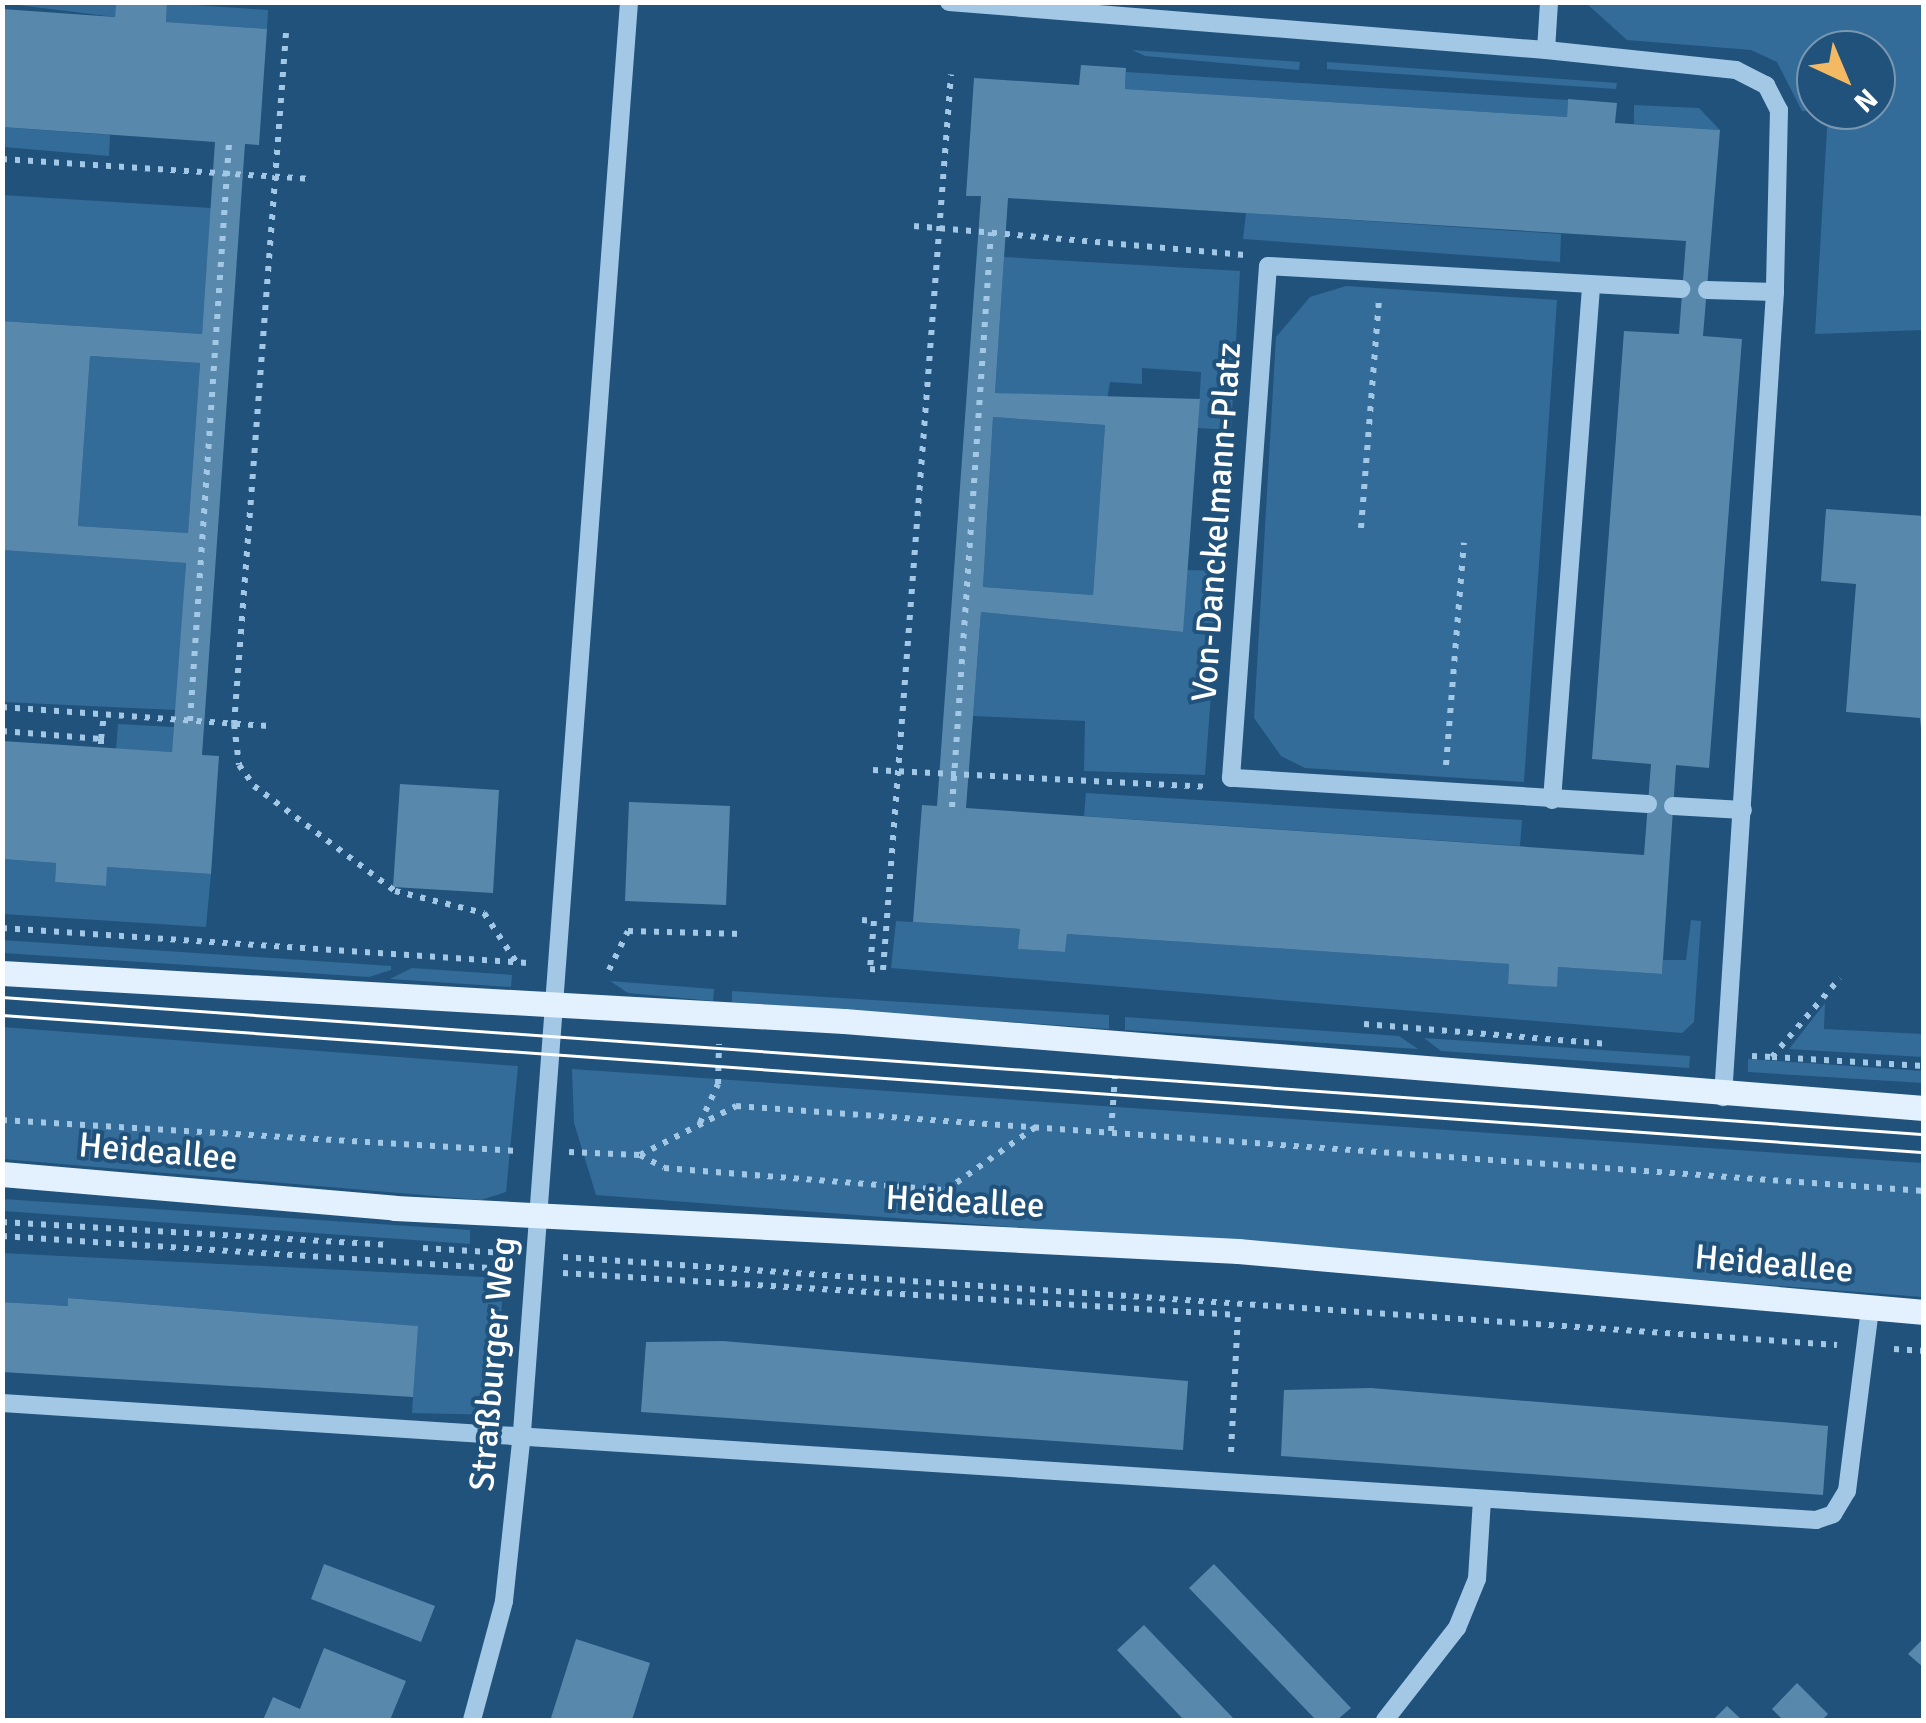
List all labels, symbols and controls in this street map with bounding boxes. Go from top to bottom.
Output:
north arrow [1796,30,1896,130]
text: N [1847,81,1884,119]
street label: Von-Danckelmann-Platz [1183,341,1251,703]
street label: Heideallee [77,1124,239,1180]
street label: Heideallee [884,1177,1046,1227]
street label: Straßburger Weg [461,1235,525,1493]
street label: Heideallee [1693,1236,1855,1292]

